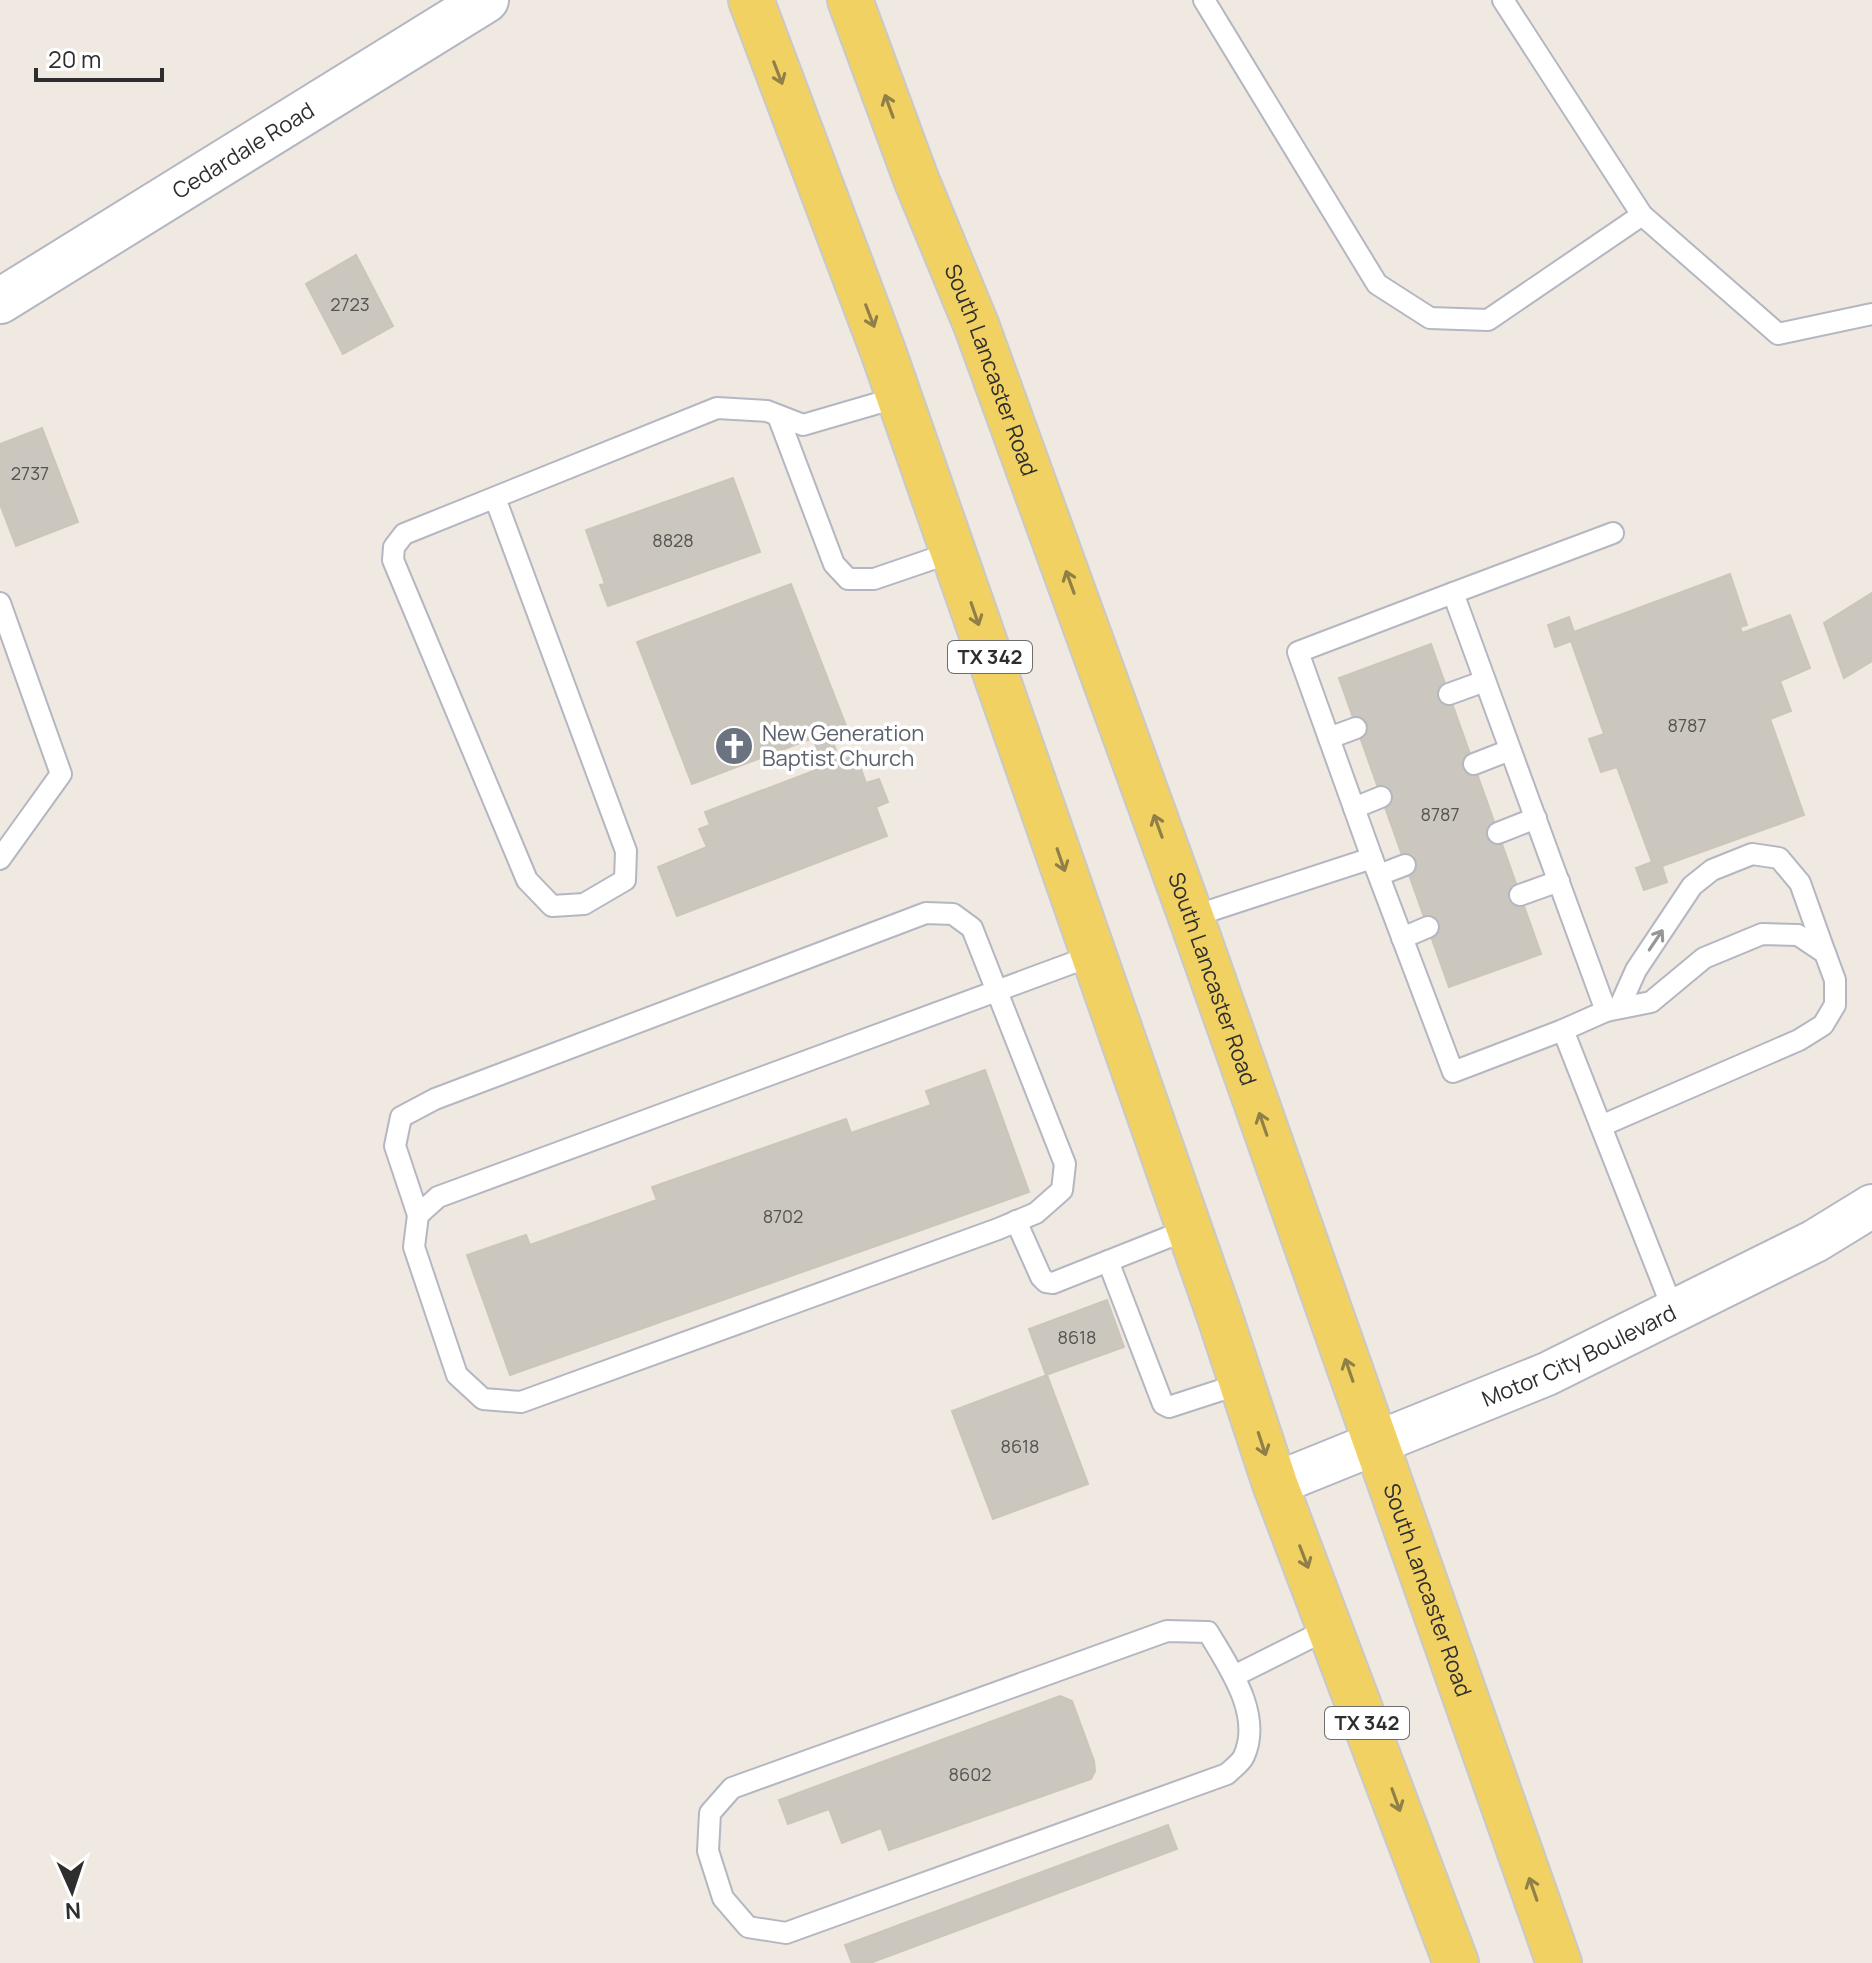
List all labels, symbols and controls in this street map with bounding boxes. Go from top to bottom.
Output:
scale bar [36,32,162,82]
text: 20 m [48,42,101,75]
one-way arrow [772,60,786,85]
one-way arrow [881,94,895,119]
street label: Cedardale Road [167,95,320,206]
street label: South Lancaster Road [938,259,1045,480]
house number: 2723 [330,292,370,316]
one-way arrow [864,303,878,328]
house number: 2737 [11,461,49,485]
house number: 8828 [652,528,694,552]
one-way arrow [1062,570,1076,595]
one-way arrow [969,601,983,626]
road number: TX 342 [948,641,1032,673]
house number: 8787 [1668,713,1706,737]
place label: New Generation Baptist Church [762,718,924,773]
church icon: New Generation Baptist Church [713,725,755,767]
house number: 8787 [1421,802,1459,826]
one-way arrow [1150,814,1165,839]
one-way arrow [1054,847,1069,872]
street label: South Lancaster Road [1161,868,1264,1089]
one-way arrow [1648,929,1664,952]
one-way arrow [1255,1112,1270,1137]
house number: 8702 [763,1204,803,1228]
street label: Motor City Boulevard [1477,1297,1681,1414]
house number: 8618 [1058,1325,1096,1349]
one-way arrow [1340,1358,1355,1383]
one-way arrow [1256,1431,1271,1456]
house number: 8618 [1001,1434,1039,1458]
street label: South Lancaster Road [1376,1479,1479,1701]
one-way arrow [1298,1544,1312,1568]
road number: TX 342 [1325,1707,1409,1739]
house number: 8602 [949,1762,991,1786]
one-way arrow [1390,1787,1404,1812]
north arrow [32,1851,112,1931]
one-way arrow [1524,1877,1539,1902]
text: N [64,1896,82,1926]

